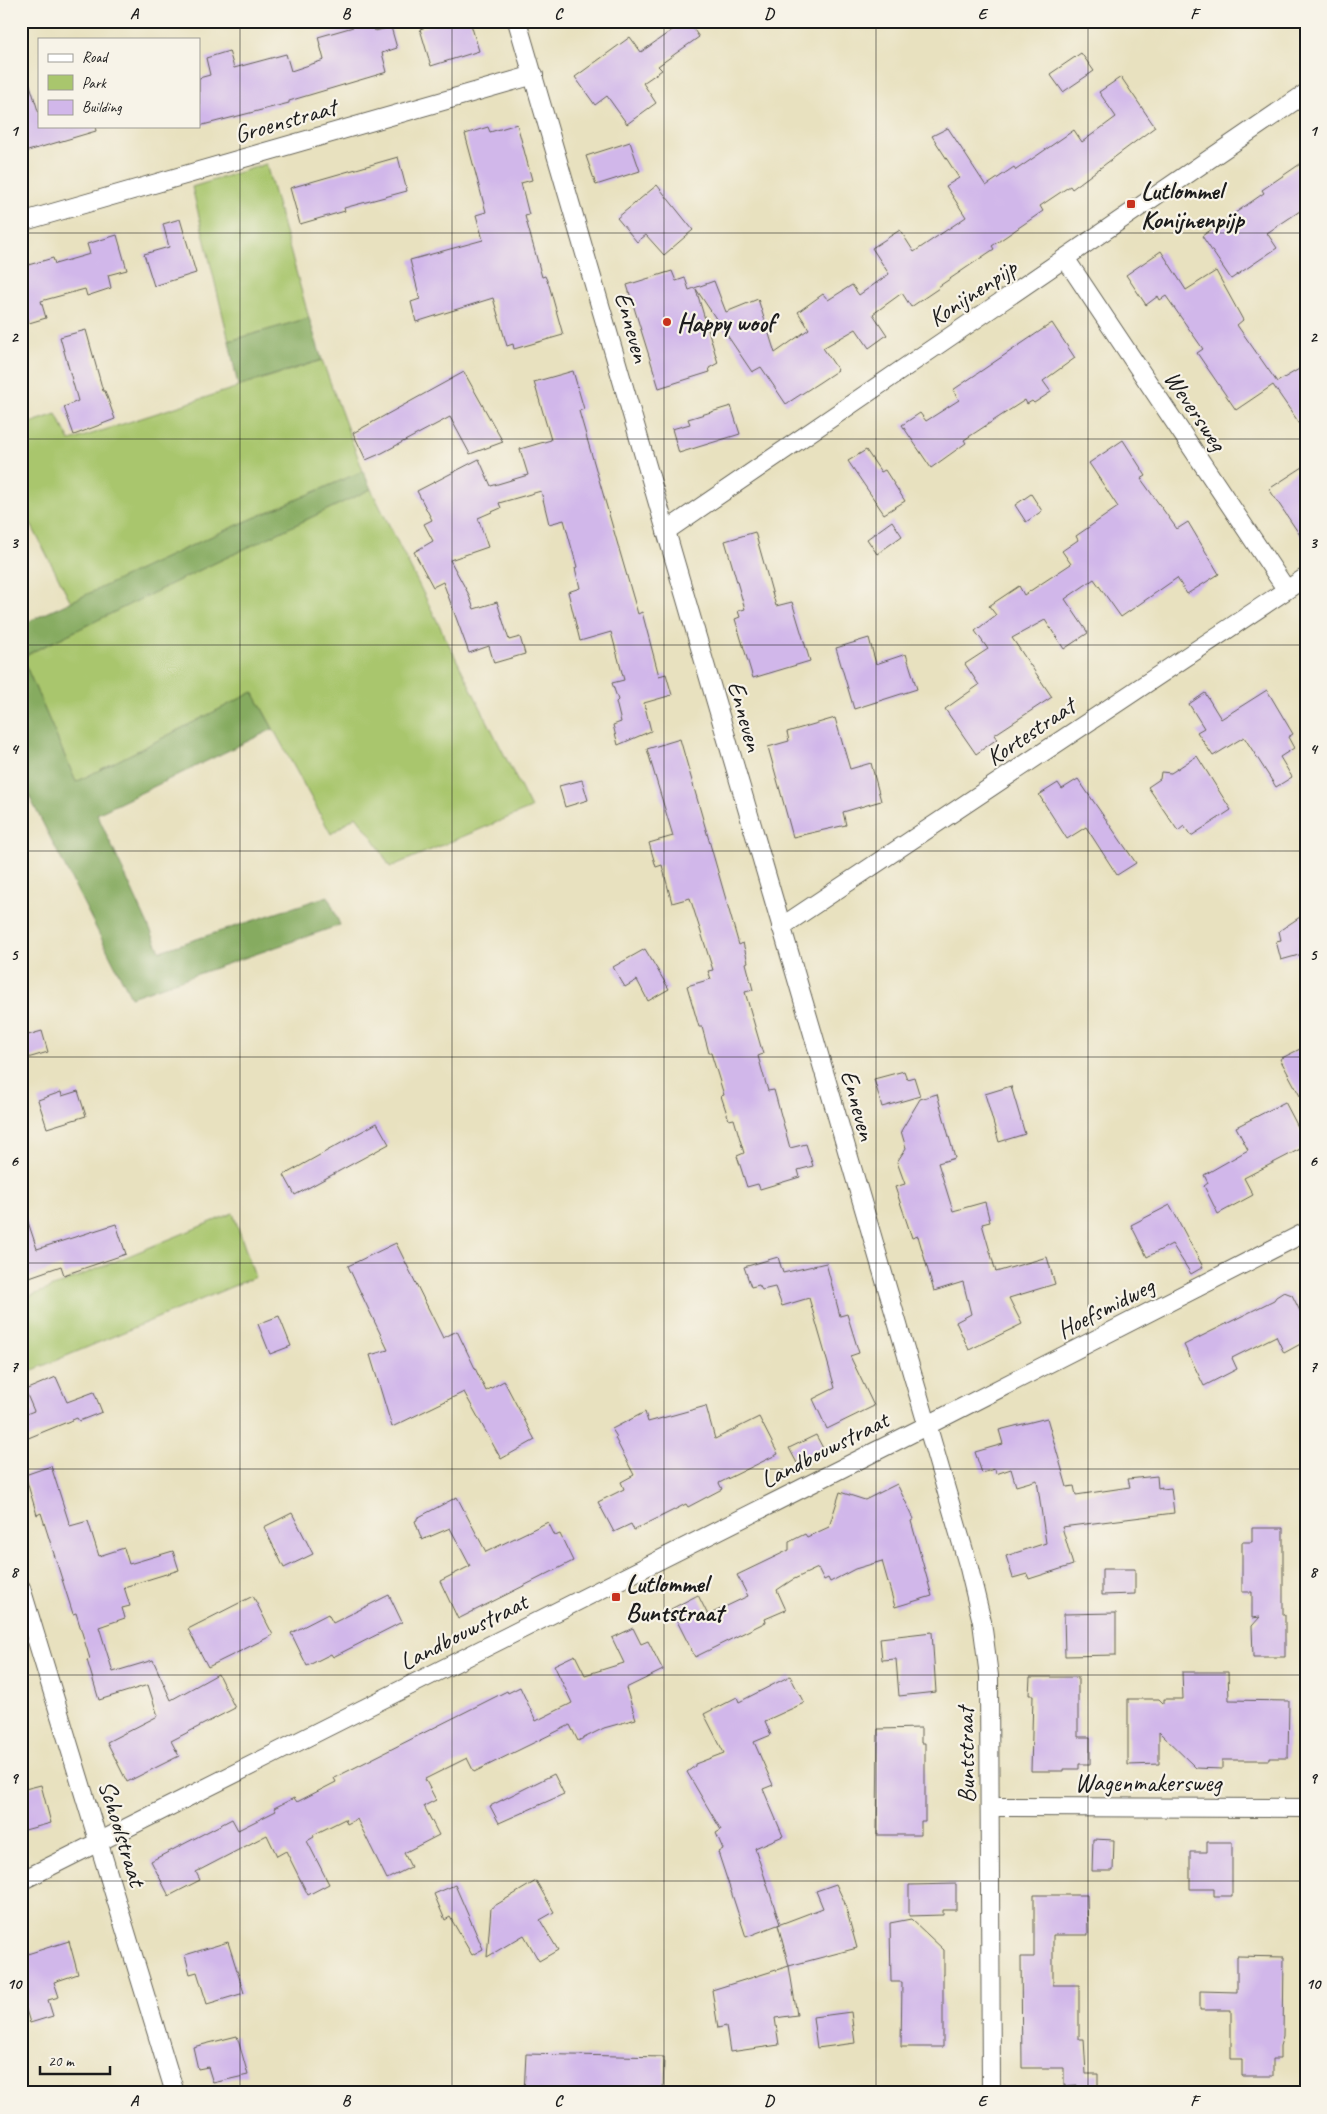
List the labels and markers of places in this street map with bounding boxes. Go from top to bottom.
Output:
place label: Lutlommel Konijnenpijp [1141,175,1245,236]
marker: Lutlommel Konijnenpijp [1125,198,1137,210]
place label: Happy woof [677,307,780,339]
marker: Happy woof [661,316,673,328]
place label: Lutlommel Buntstraat [626,1568,727,1629]
marker: Lutlommel Buntstraat [610,1591,622,1603]

